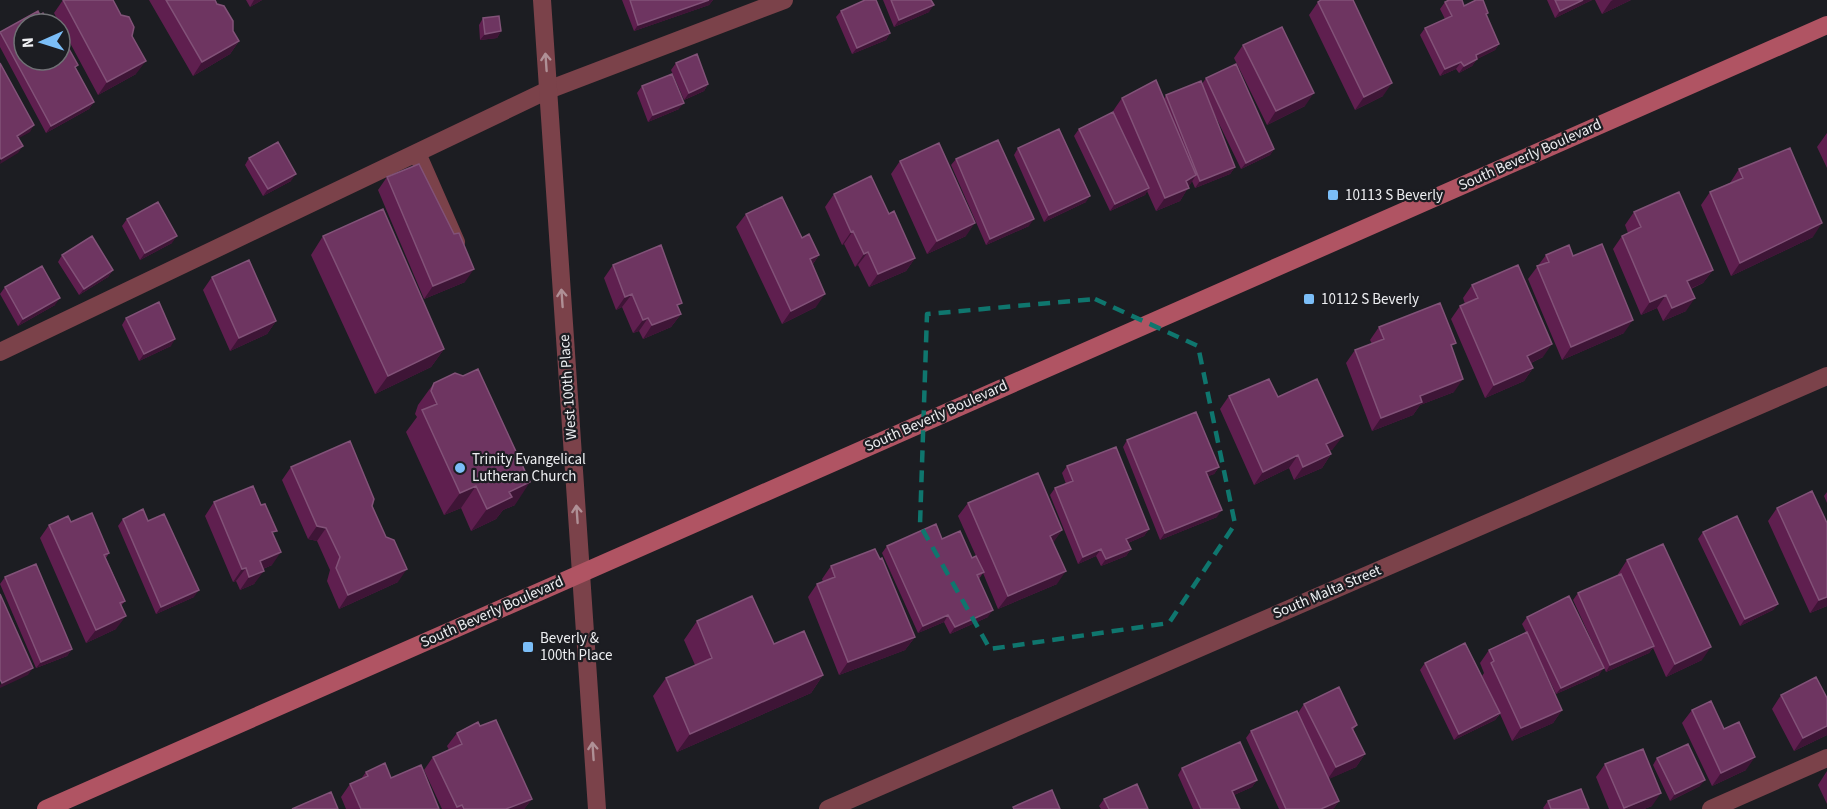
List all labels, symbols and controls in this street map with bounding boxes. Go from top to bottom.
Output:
north arrow [12,12,72,72]
text: N [17,37,39,49]
one-way arrow [541,52,552,72]
street label: South Beverly Boulevard [1455,114,1605,196]
place label: 10113 S Beverly [1345,185,1443,206]
marker: 10113 S Beverly [1326,188,1340,202]
one-way arrow [557,289,568,309]
place label: 10112 S Beverly [1321,289,1419,310]
marker: 10112 S Beverly [1302,292,1316,306]
street label: West 100th Place [554,334,582,440]
street label: South Beverly Boulevard [861,375,1011,457]
place label: Trinity Evangelical Lutheran Church [472,449,586,487]
marker: Trinity Evangelical Lutheran Church [453,461,467,475]
one-way arrow [571,504,582,524]
street label: South Malta Street [1270,560,1384,624]
street label: South Beverly Boulevard [417,571,567,653]
place label: Beverly & 100th Place [540,628,612,666]
marker: Beverly & 100th Place [521,640,535,654]
one-way arrow [587,741,598,761]

